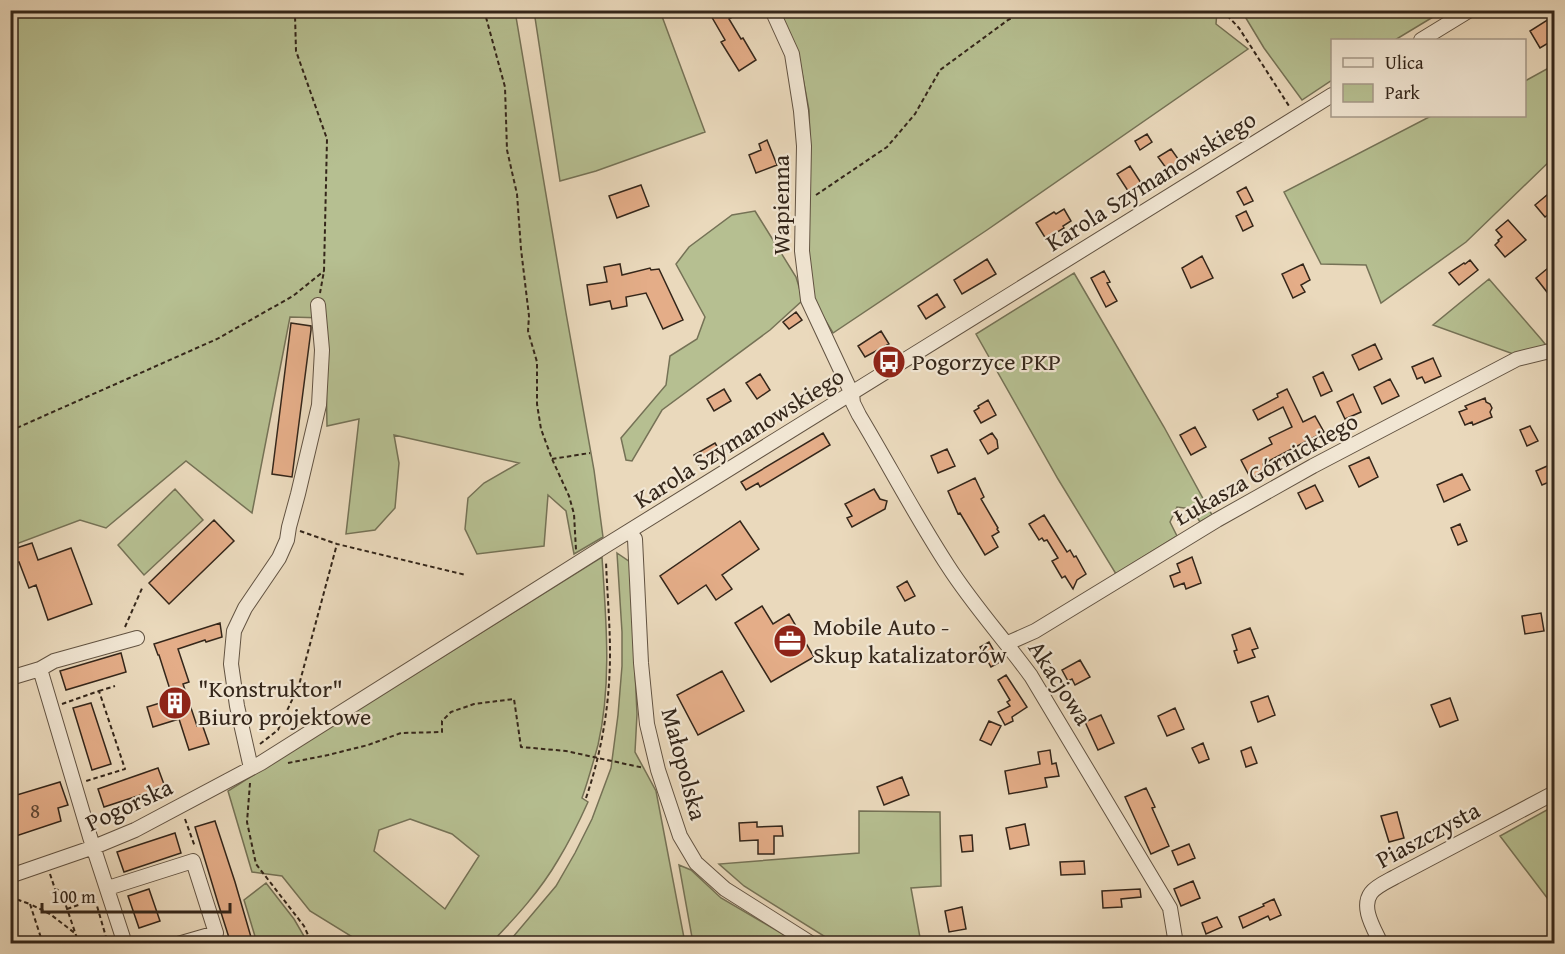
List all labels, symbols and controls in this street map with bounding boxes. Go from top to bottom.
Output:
legend [1331,39,1526,117]
text: Ulica [1385,49,1424,76]
text: Park [1385,79,1421,106]
street label: Karola Szymanowskiego [1039,102,1263,260]
street label: Wapienna [763,154,798,255]
bus stop icon: Pogorzyce PKP [871,344,907,380]
place label: Pogorzyce PKP [912,344,1061,379]
street label: Karola Szymanowskiego [627,359,851,517]
street label: Łukasza Górnickiego [1167,403,1364,534]
place label: Mobile Auto - Skup katalizatorów [813,609,1007,672]
office icon: Mobile Auto - Skup katalizatorów [772,623,808,659]
street label: Akacjowa [1020,633,1101,733]
place label: "Konstruktor" Biuro projektowe [198,671,371,734]
building icon: "Konstruktor" Biuro projektowe [157,685,193,721]
street label: Małopolska [653,704,716,825]
street label: Pogorska [80,769,179,840]
street label: Piaszczysta [1369,792,1487,877]
house number: 8 [30,795,40,826]
scale bar [42,876,230,914]
text: 100 m [51,883,96,910]

